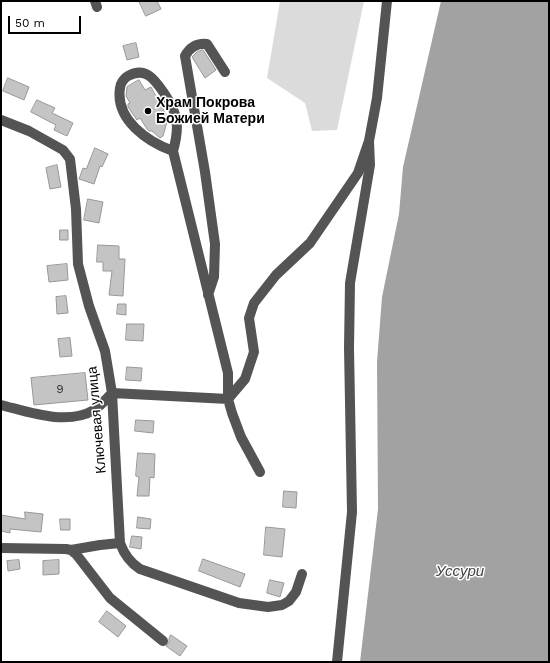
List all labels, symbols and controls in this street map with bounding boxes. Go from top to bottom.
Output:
scale bar [10,8,83,34]
text: 50 m [15,16,45,30]
place label: Храм Покрова Божией Матери [156,95,265,128]
marker: Храм Покрова Божией Матери [143,106,153,116]
street label: Ключевая улица [84,366,110,474]
house number: 9 [56,382,64,396]
water label: Уссури [436,563,484,581]

